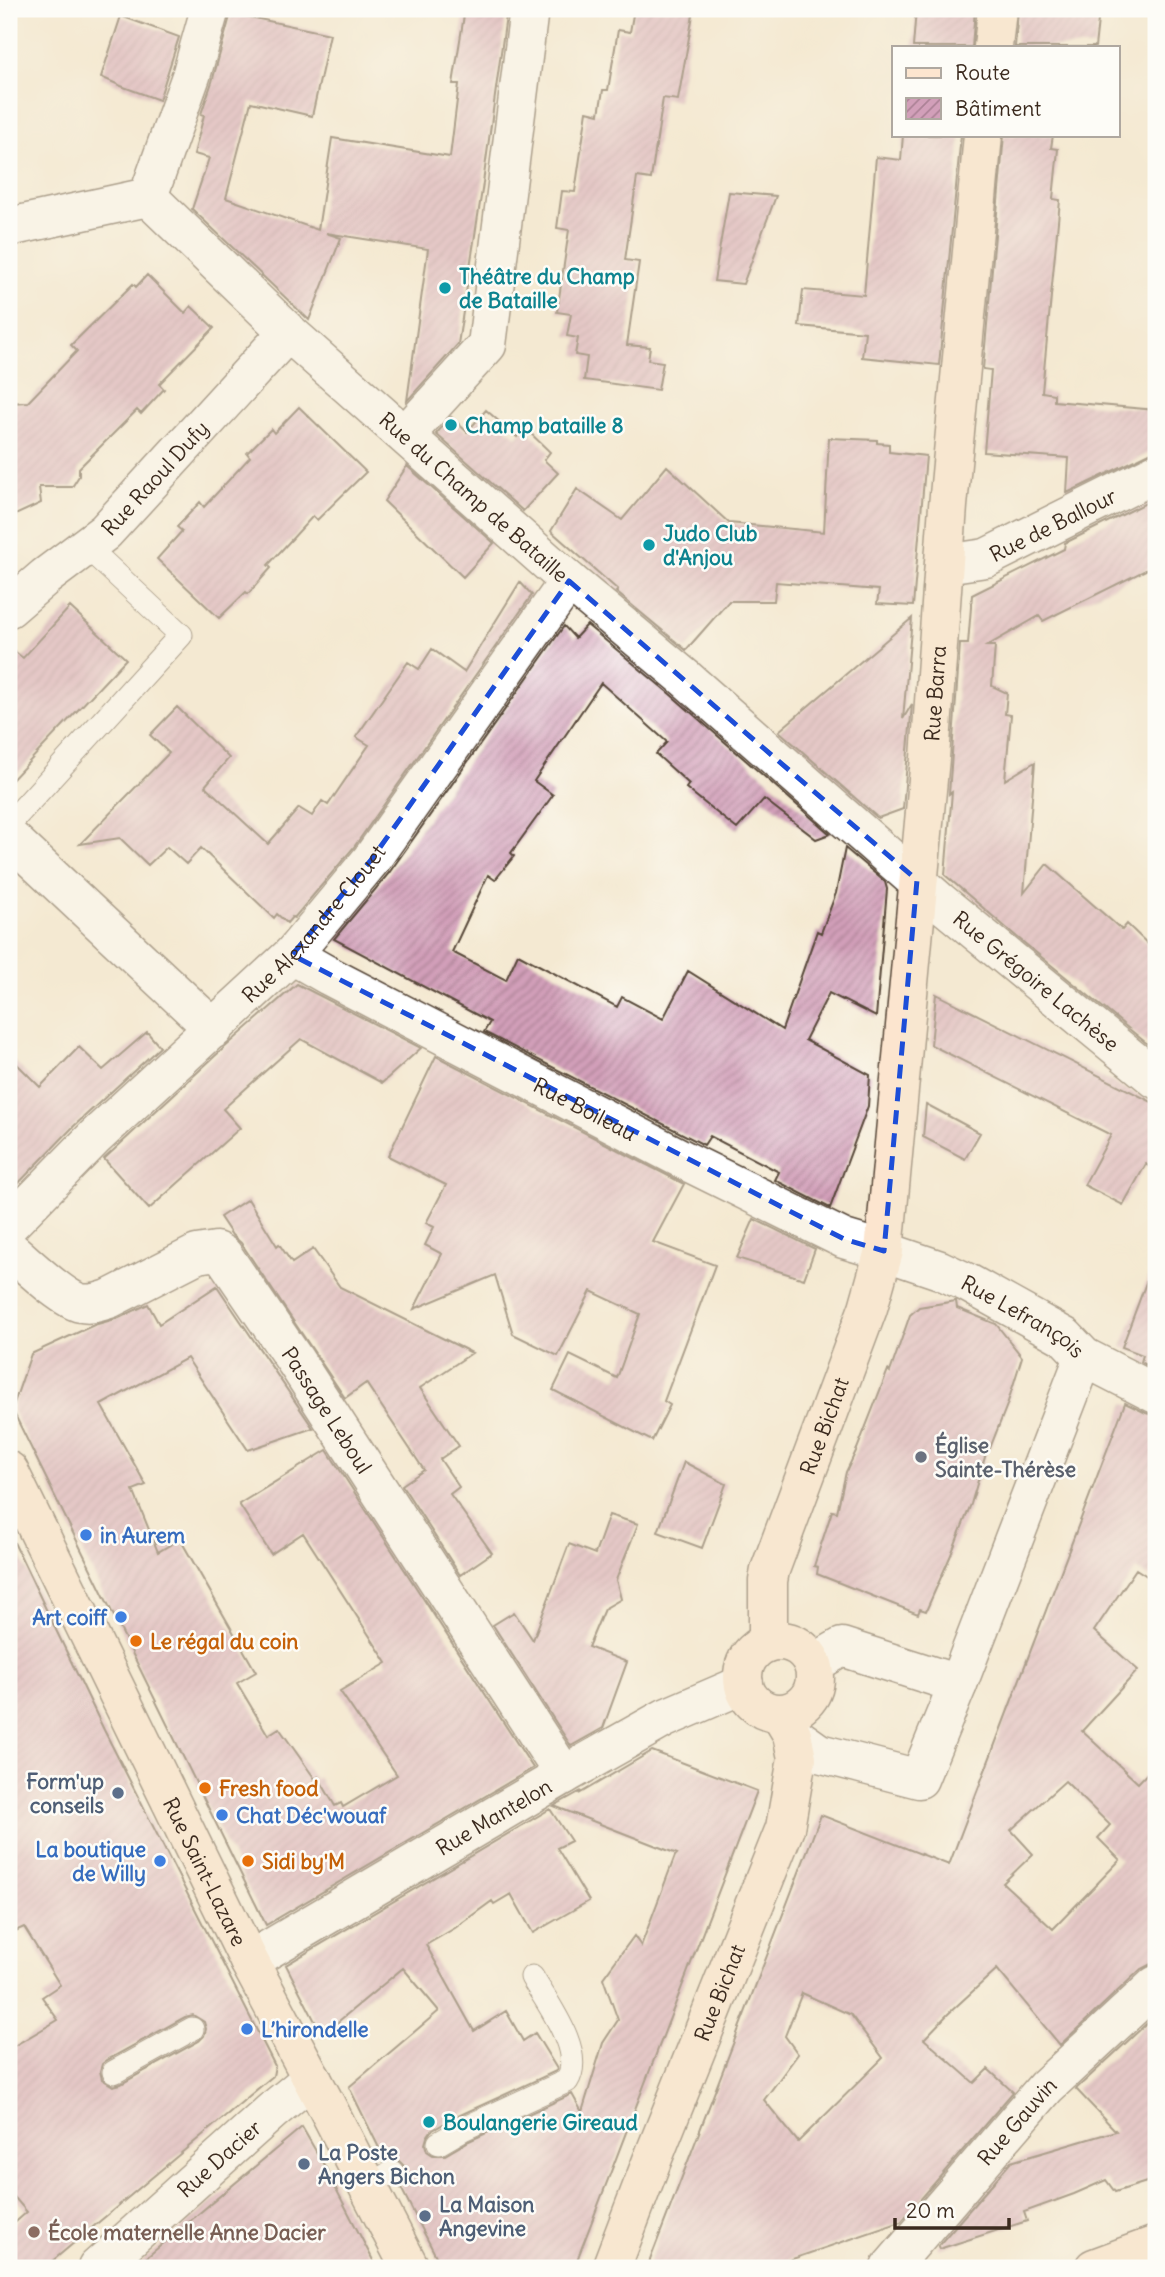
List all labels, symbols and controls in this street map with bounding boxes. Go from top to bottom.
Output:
legend [892,46,1120,136]
text: Route [955,59,1010,86]
text: Bâtiment [955,95,1041,122]
place label: Théâtre du Champ de Bataille [459,263,635,314]
marker: Théâtre du Champ de Bataille [437,280,453,296]
street label: Rue du Champ de Bataille [374,406,574,588]
place label: Champ bataille 8 [465,412,624,439]
street label: Rue Raoul Dufy [95,415,214,541]
marker: Champ bataille 8 [443,417,459,433]
street label: Rue de Ballour [985,481,1121,568]
place label: Judo Club d'Anjou [663,520,757,571]
marker: Judo Club d'Anjou [641,537,657,553]
street label: Rue Barra [918,644,952,742]
street label: Rue Alexandre Clouet [236,839,391,1008]
street label: Rue Grégoire Lachèse [948,905,1125,1057]
street label: Rue Boileau [529,1071,641,1147]
street label: Rue Lefrançois [957,1269,1091,1363]
street label: Passage Leboul [276,1341,378,1478]
street label: Rue Bichat [793,1373,854,1478]
place label: Église Sainte-Thérèse [935,1431,1076,1483]
marker: Église Sainte-Thérèse [913,1449,929,1465]
place label: in Aurem [100,1522,186,1549]
marker: in Aurem [78,1527,94,1543]
place label: Art coiff [32,1604,108,1631]
marker: Art coiff [113,1609,129,1625]
place label: Le régal du coin [150,1628,299,1655]
marker: Le régal du coin [128,1633,144,1649]
place label: Form'up conseils [26,1768,104,1819]
street label: Rue Mantelon [431,1772,556,1861]
place label: Fresh food [219,1775,319,1802]
marker: Fresh food [197,1780,213,1796]
marker: Form'up conseils [110,1785,126,1801]
street label: Rue Saint-Lazare [157,1793,253,1950]
place label: Chat Déc'wouaf [236,1802,387,1829]
marker: Chat Déc'wouaf [214,1807,230,1823]
place label: La boutique de Willy [35,1836,146,1887]
place label: Sidi by'M [262,1848,345,1875]
marker: La boutique de Willy [152,1853,168,1869]
marker: Sidi by'M [240,1853,256,1869]
street label: Rue Bichat [688,1940,751,2045]
place label: L’hirondelle [261,2016,369,2043]
marker: L’hirondelle [239,2021,255,2037]
street label: Rue Gauvin [971,2071,1062,2171]
place label: Boulangerie Gireaud [443,2109,638,2136]
street label: Rue Dacier [171,2113,267,2203]
marker: Boulangerie Gireaud [421,2114,437,2130]
place label: La Poste Angers Bichon [318,2139,455,2190]
marker: La Poste Angers Bichon [296,2156,312,2172]
scale bar [895,2186,1009,2230]
place label: La Maison Angevine [439,2191,534,2242]
text: 20 m [906,2197,955,2224]
marker: La Maison Angevine [417,2208,433,2224]
place label: École maternelle Anne Dacier [48,2218,326,2246]
marker: École maternelle Anne Dacier [26,2224,42,2240]

